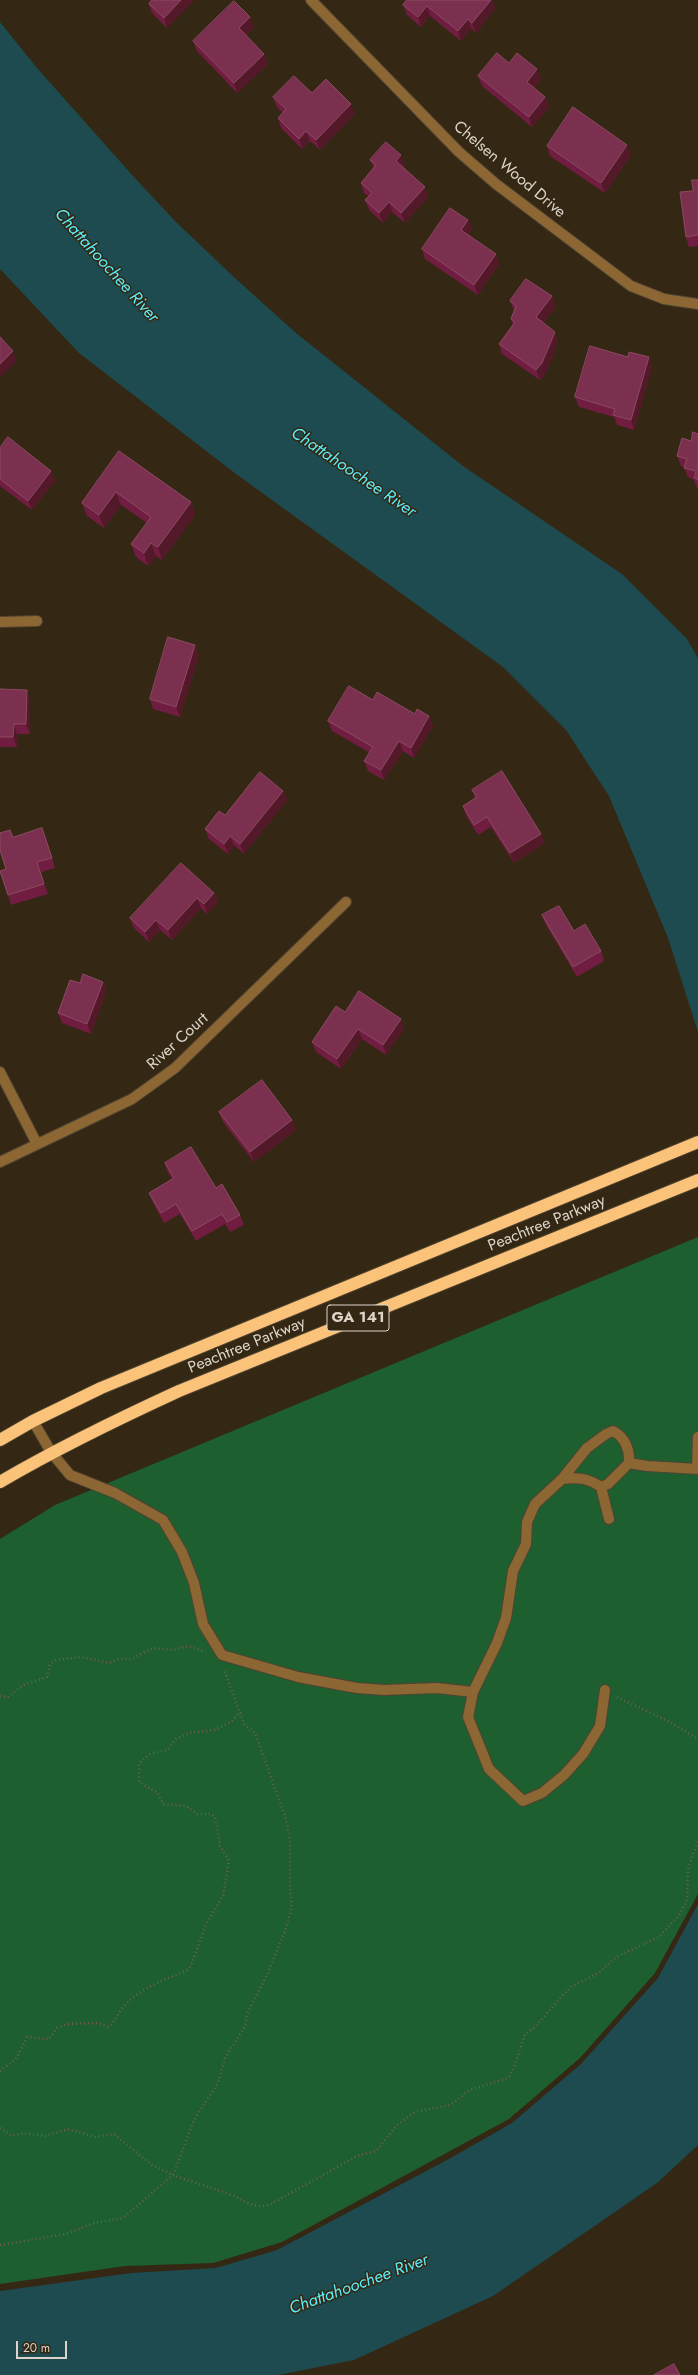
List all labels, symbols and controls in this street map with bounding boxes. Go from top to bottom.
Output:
street label: Chelsen Wood Drive [449,117,569,223]
water label: Chattahoochee River [49,205,163,327]
water label: Chattahoochee River [286,424,420,522]
street label: River Court [143,1009,213,1075]
street label: Peachtree Parkway [485,1192,609,1256]
road number: GA 141 [327,1305,389,1331]
street label: Peachtree Parkway [185,1314,309,1378]
water label: Chattahoochee River [287,2250,431,2320]
scale bar [18,2333,69,2359]
text: 20 m [23,2339,50,2357]

